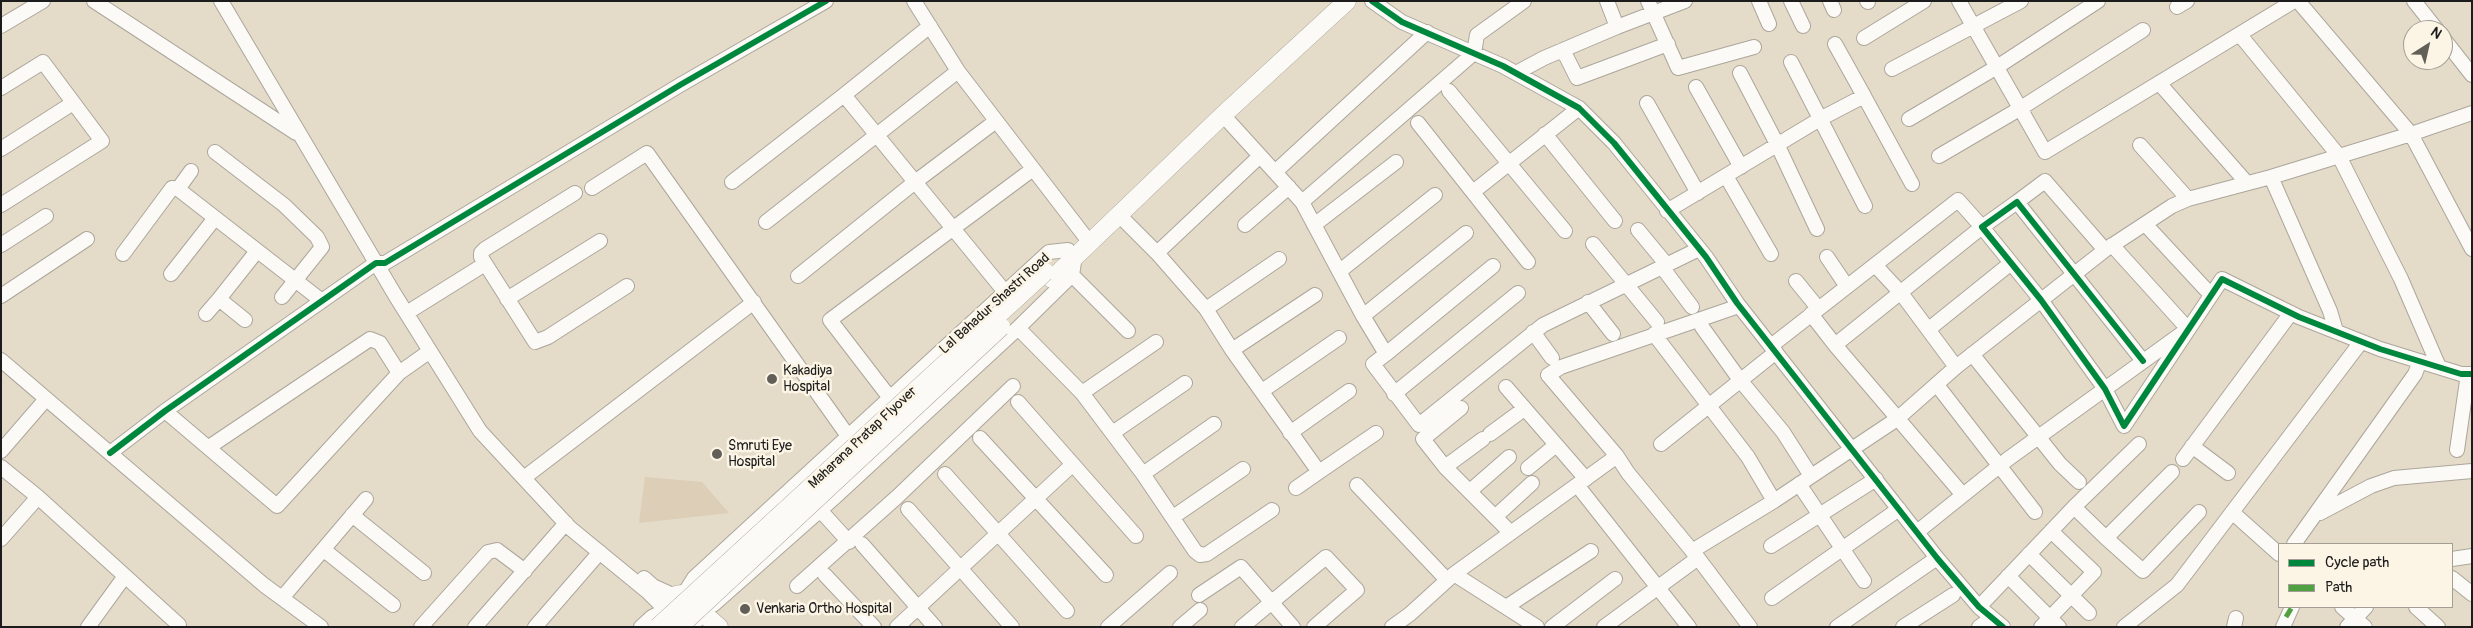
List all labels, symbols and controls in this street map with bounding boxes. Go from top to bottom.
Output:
north arrow [2403,20,2453,70]
text: N [2428,23,2445,43]
street label: Lal Bahadur Shastri Road [936,250,1054,358]
place label: Kakadiya Hospital [783,363,832,396]
marker: Kakadiya Hospital [765,372,779,386]
street label: Maharana Pratap Flyover [805,383,921,493]
place label: Smruti Eye Hospital [728,438,792,471]
marker: Smruti Eye Hospital [710,447,724,461]
legend [2278,543,2453,608]
text: Cycle path [2325,553,2389,572]
text: Path [2325,578,2352,597]
place label: Venkaria Ortho Hospital [756,601,892,617]
marker: Venkaria Ortho Hospital [738,602,752,616]

